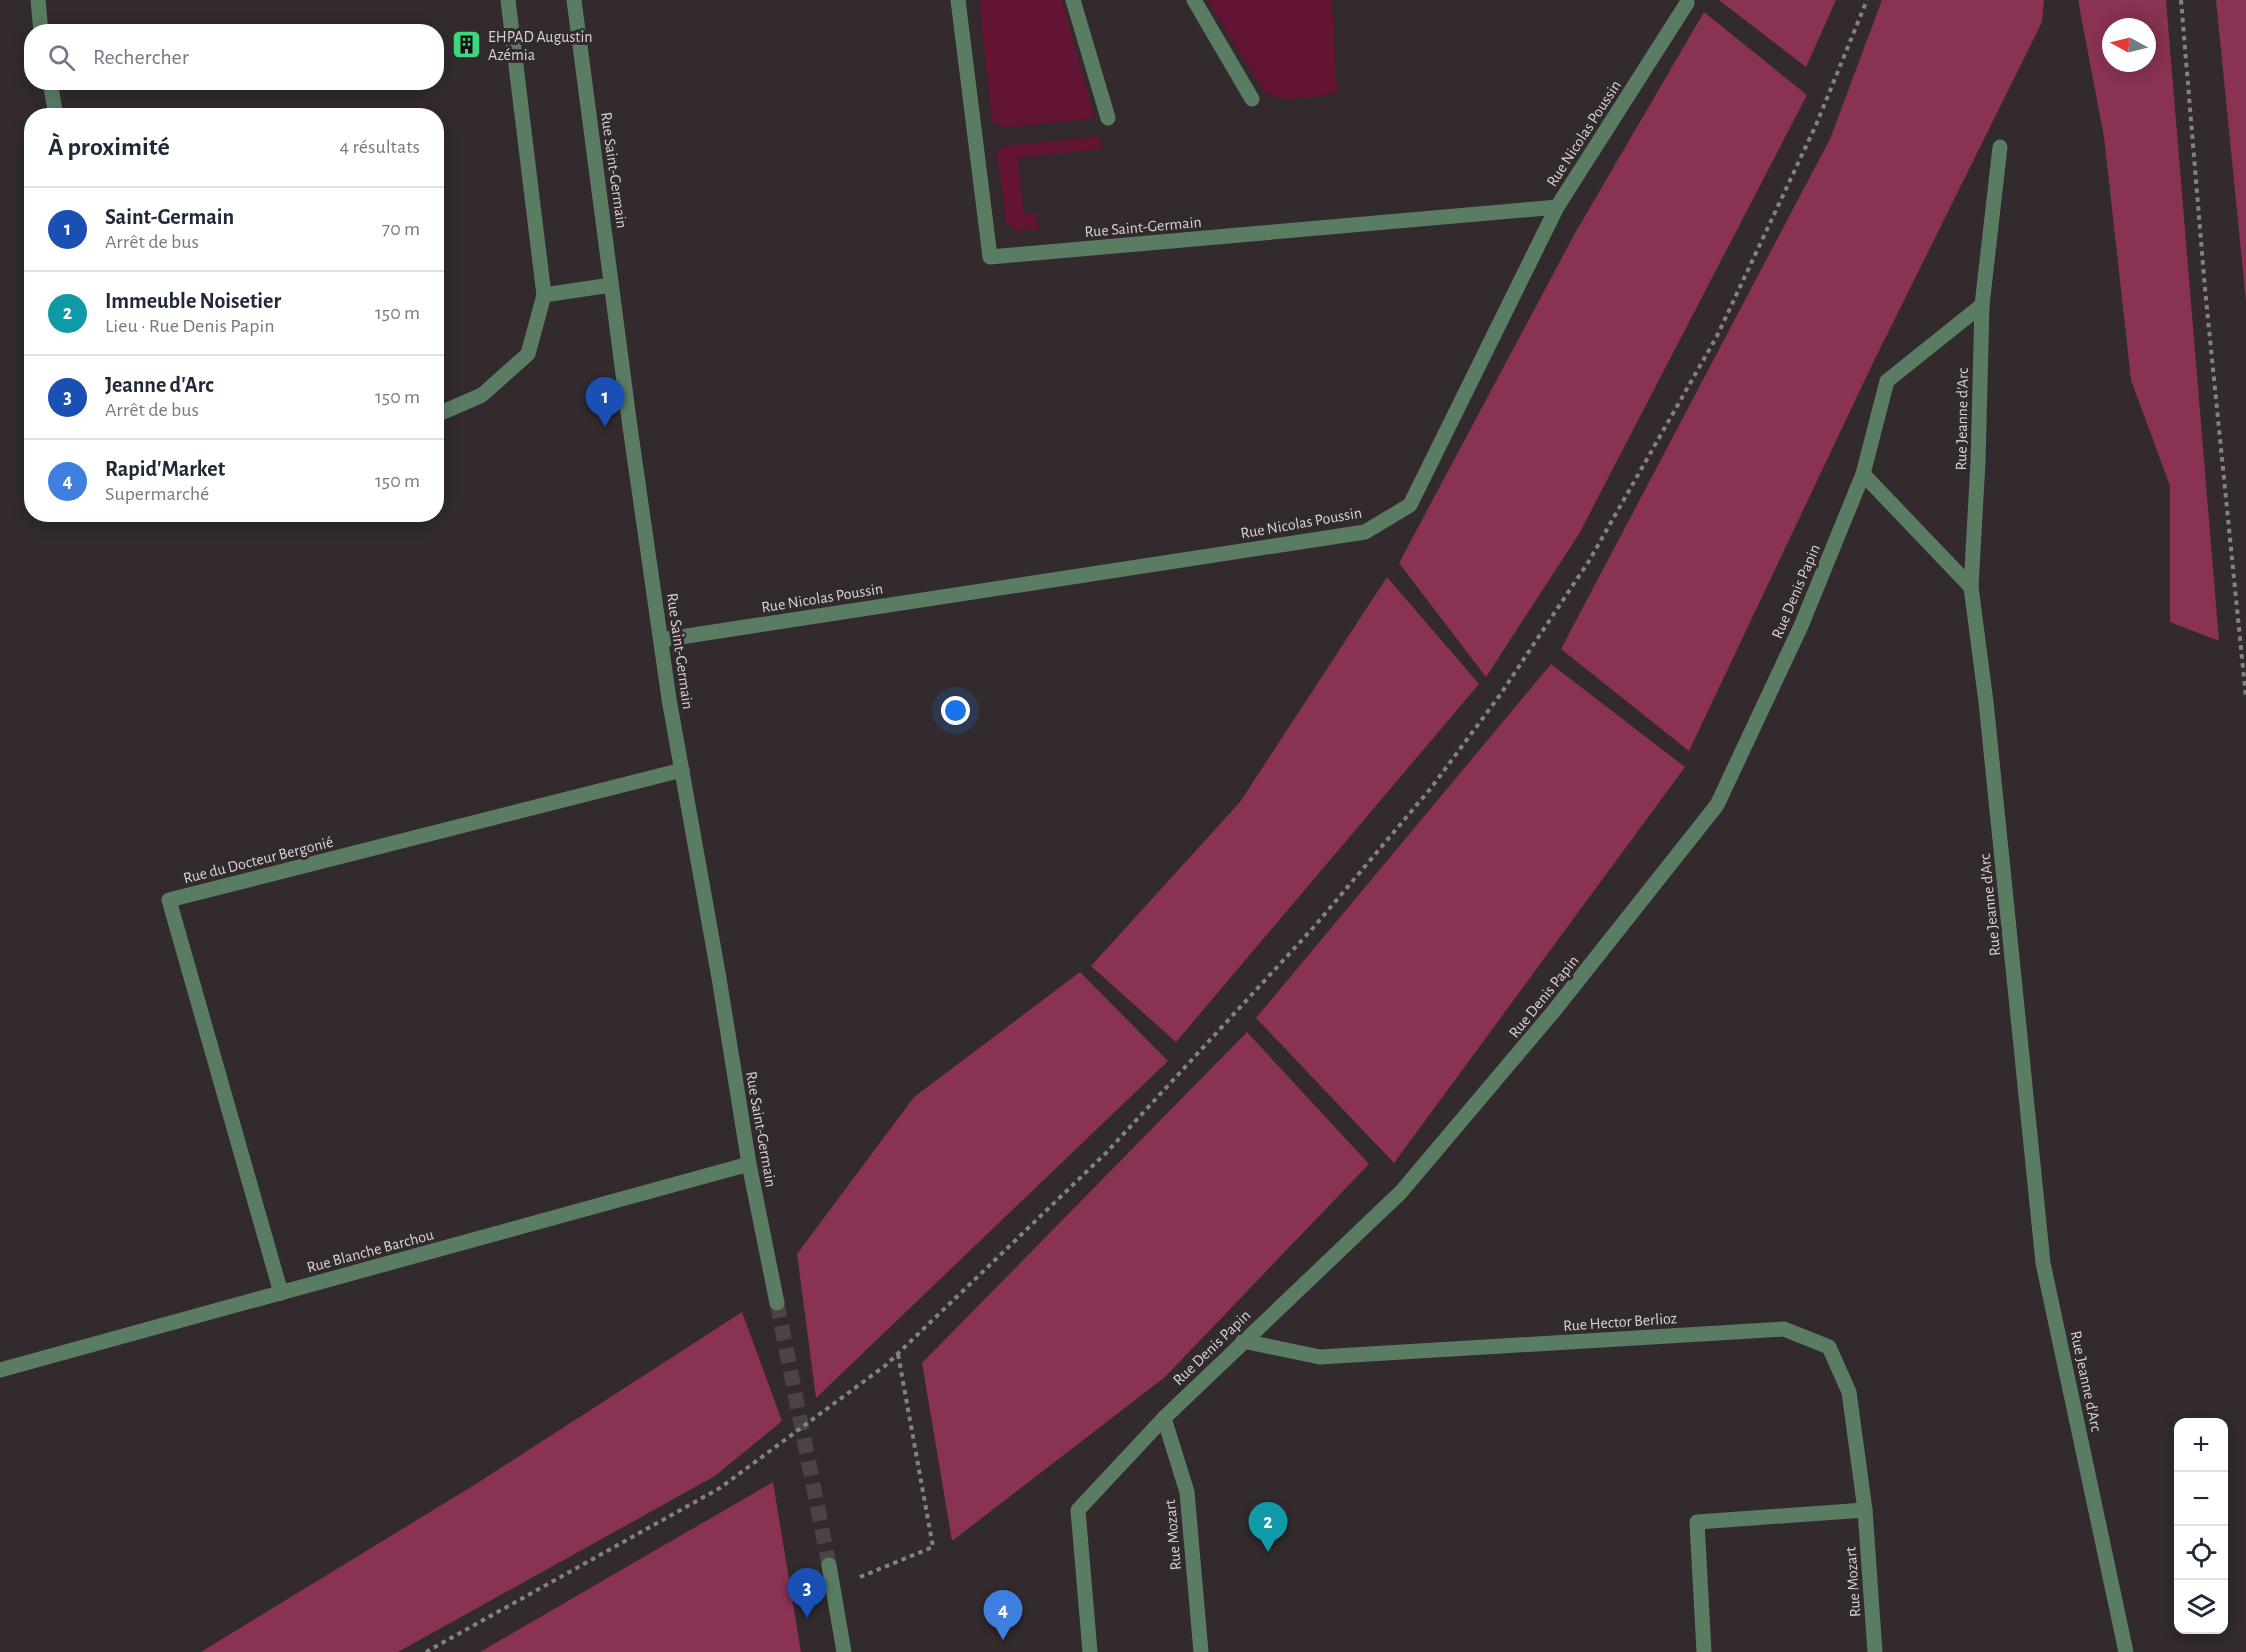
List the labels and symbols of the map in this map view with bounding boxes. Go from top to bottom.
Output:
north arrow [2102,18,2156,72]
building icon: EHPAD Augustin Azémia [451,29,483,61]
place label: EHPAD Augustin Azémia [488,29,593,63]
street label: Rue Nicolas Poussin [1544,78,1624,190]
street label: Rue Saint-Germain [598,111,630,229]
street label: Rue Saint-Germain [1084,214,1202,240]
street label: Rue Jeanne d'Arc [1953,368,1971,471]
pin: 1 [586,378,624,427]
street label: Rue Nicolas Poussin [1239,504,1363,542]
street label: Rue Denis Papin [1769,542,1823,641]
street label: Rue Nicolas Poussin [760,580,884,616]
street label: Rue Saint-Germain [664,592,696,710]
your location [941,696,970,725]
street label: Rue du Docteur Bergonié [181,834,335,886]
street label: Rue Jeanne d'Arc [1977,853,2003,957]
street label: Rue Denis Papin [1506,952,1582,1041]
street label: Rue Saint-Germain [743,1070,779,1188]
street label: Rue Blanche Barchou [305,1226,435,1276]
street label: Rue Denis Papin [1170,1307,1253,1388]
street label: Rue Hector Berlioz [1562,1310,1678,1334]
street label: Rue Jeanne d'Arc [2068,1329,2105,1433]
street label: Rue Mozart [1162,1499,1184,1571]
pin: 2 [1248,1502,1288,1552]
street label: Rue Mozart [1843,1546,1863,1618]
pin: 3 [788,1568,826,1618]
pin: 4 [984,1590,1022,1640]

